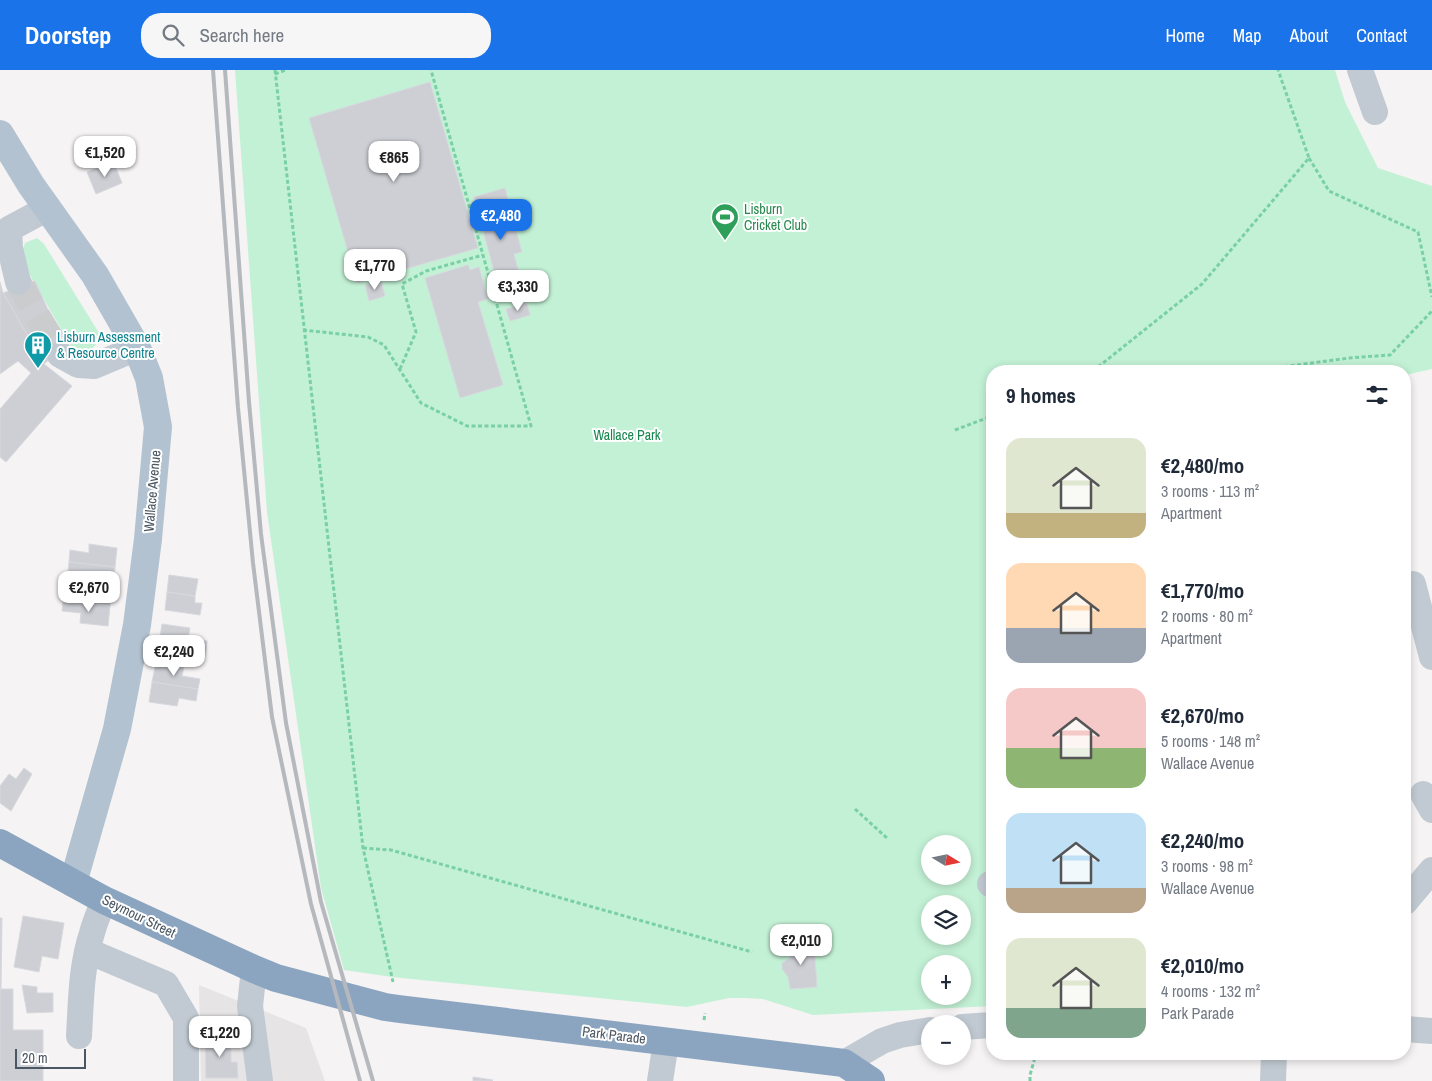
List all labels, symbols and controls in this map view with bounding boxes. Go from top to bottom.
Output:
search box [141,13,491,58]
text: Doorstep [25,19,111,51]
icon: search [159,21,187,49]
text: Search here [199,22,284,48]
text: Home [1165,23,1205,48]
text: Map [1233,23,1262,48]
text: About [1290,23,1328,48]
text: Contact [1356,23,1407,48]
pin: €1,520 [64,136,146,178]
pin: €865 [364,140,424,183]
text: €1,520 [85,141,125,163]
text: €865 [379,146,409,168]
pin: €2,480 [460,198,542,241]
place label: Lisburn Cricket Club [744,200,807,234]
sports icon: Lisburn Cricket Club [710,202,740,241]
text: €2,480 [481,204,521,226]
pin: €1,770 [334,248,416,291]
text: €1,770 [355,254,395,276]
pin: €3,330 [477,270,559,312]
text: €3,330 [498,275,538,297]
place label: Lisburn Assessment & Resource Centre [57,328,160,362]
building icon: Lisburn Assessment & Resource Centre [23,330,53,369]
text: 9 homes [1006,381,1076,410]
icon: filters [1363,381,1391,409]
park label: Wallace Park [593,426,661,444]
street label: Wallace Avenue [139,450,165,532]
text: €2,480/mo [1161,451,1244,480]
icon: home [1046,458,1106,518]
text: 3 rooms · 113 m² [1161,480,1259,502]
text: Apartment [1161,502,1222,524]
pin: €2,670 [48,570,130,613]
text: €2,670 [69,576,109,598]
text: €1,770/mo [1161,576,1244,605]
icon: home [1046,583,1106,643]
text: 2 rooms · 80 m² [1161,605,1253,627]
text: Apartment [1161,627,1222,649]
pin: €2,240 [133,634,215,677]
text: €2,240 [154,640,194,662]
text: €2,670/mo [1161,701,1244,730]
icon: home [1046,708,1106,768]
text: 5 rooms · 148 m² [1161,730,1260,752]
text: Wallace Avenue [1161,752,1254,774]
text: €2,240/mo [1161,826,1244,855]
icon: home [1046,833,1106,893]
north arrow [921,835,971,885]
map controls [921,835,971,1065]
text: 3 rooms · 98 m² [1161,855,1253,877]
text: Wallace Avenue [1161,877,1254,899]
street label: Seymour Street [99,890,179,942]
button: layers [921,895,971,945]
pin: €2,010 [760,924,842,966]
text: €2,010 [781,929,821,951]
text: €2,010/mo [1161,951,1244,980]
button: + [921,955,971,1005]
icon: home [1046,958,1106,1018]
text: 4 rooms · 132 m² [1161,980,1260,1002]
text: Park Parade [1161,1002,1234,1024]
button: − [921,1015,971,1065]
pin: €1,220 [179,1016,261,1058]
text: €1,220 [200,1021,240,1043]
street label: Park Parade [581,1022,647,1048]
scale bar [15,1046,86,1069]
text: 20 m [22,1049,48,1067]

